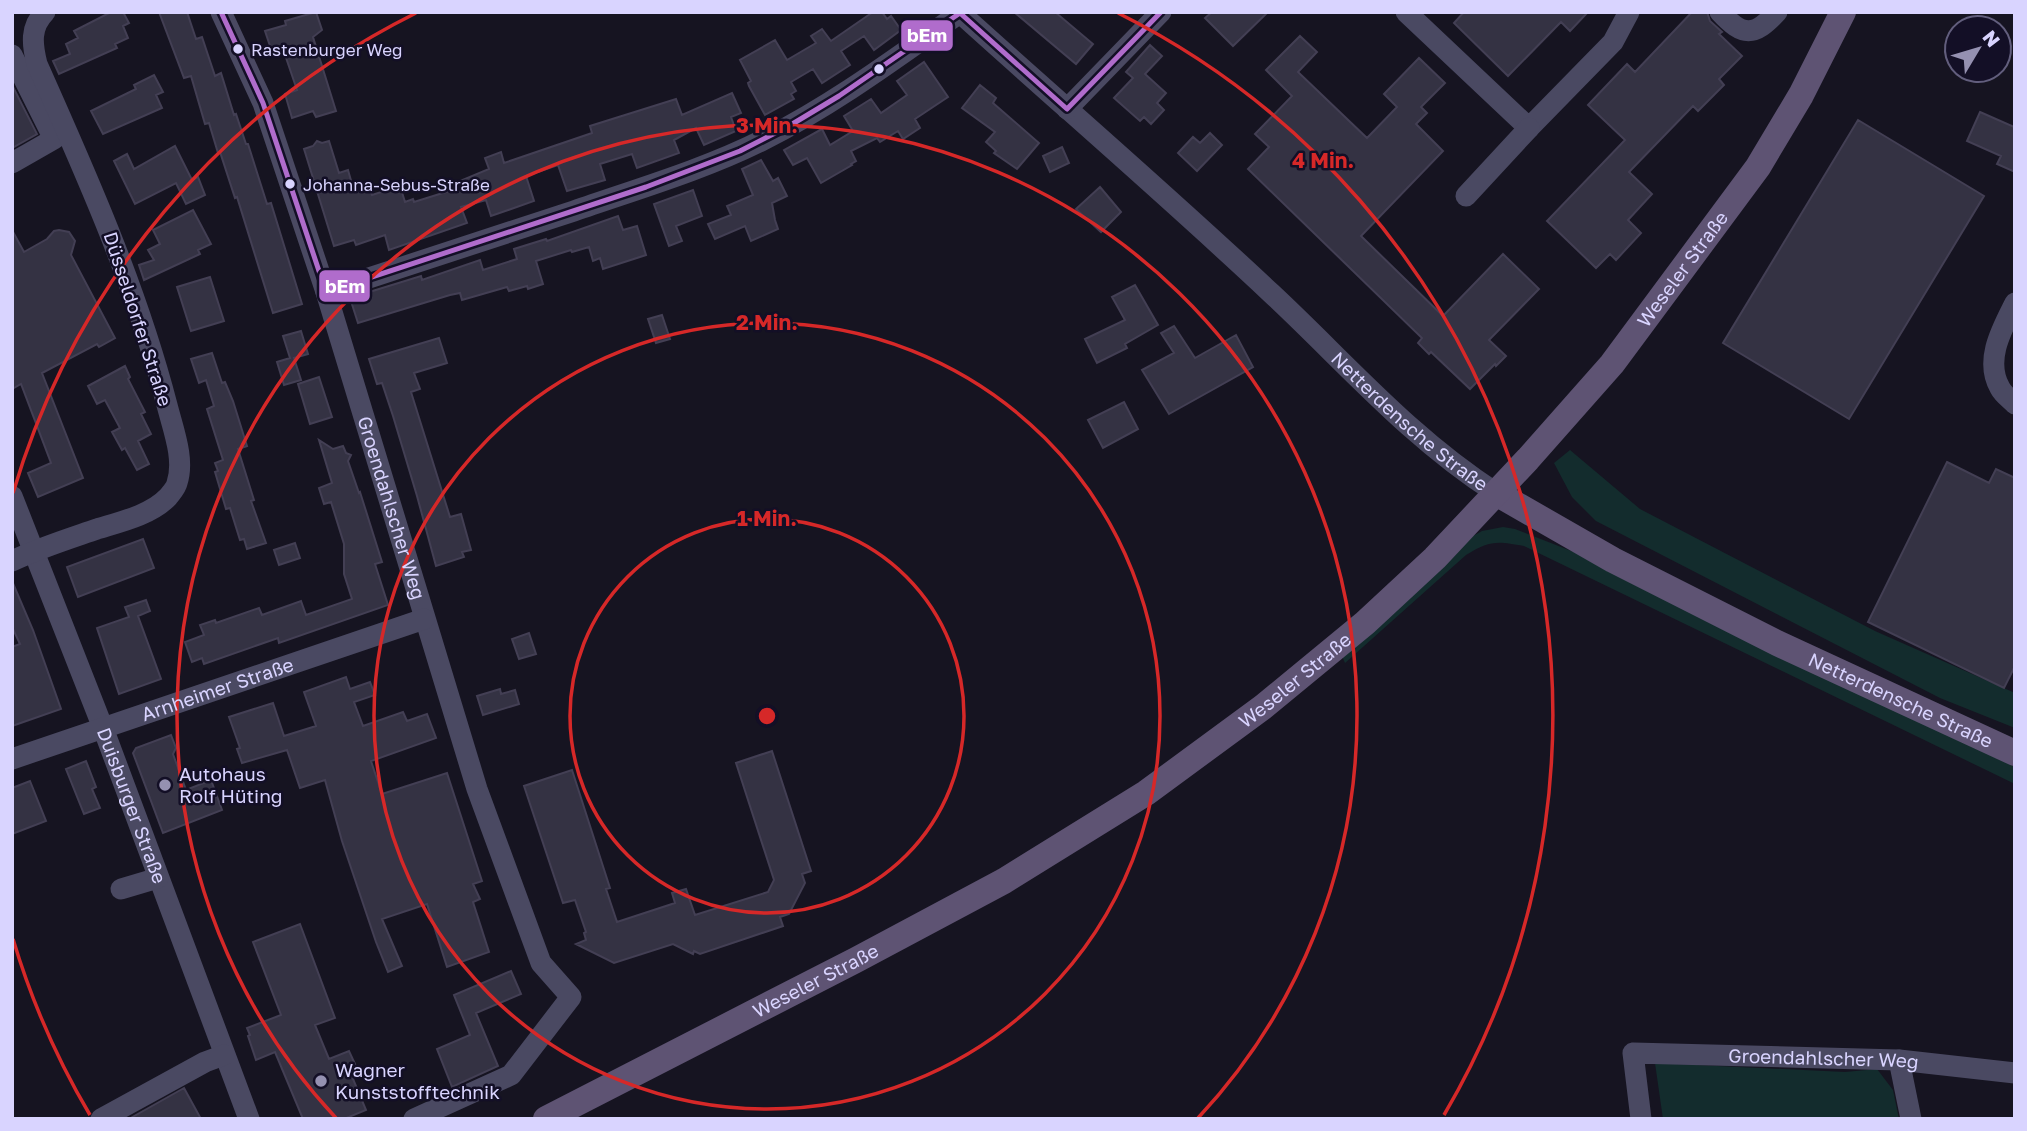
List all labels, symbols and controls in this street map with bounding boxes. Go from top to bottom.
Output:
north arrow [1943,14,2013,84]
line badge: bEm [900,19,954,52]
text: bEm [907,23,947,46]
text: N [1978,25,2005,51]
place label: Rastenburger Weg [251,39,402,60]
marker: Rastenburger Weg [231,42,245,56]
unlabelled marker [872,62,886,76]
text: 3 Min. [736,112,798,138]
text: 4 Min. [1292,147,1354,173]
place label: Johanna-Sebus-Straße [303,174,490,195]
marker: Johanna-Sebus-Straße [283,177,297,191]
street label: Weseler Straße [1632,206,1732,331]
street label: Düsseldorfer Straße [99,229,178,409]
line badge: bEm [318,269,371,303]
text: bEm [325,274,365,297]
text: 2 Min. [736,309,798,335]
street label: Netterdensche Straße [1327,346,1493,495]
street label: Groendahlscher Weg [353,413,431,602]
text: 1 Min. [737,505,797,531]
street label: Weseler Straße [1234,627,1355,732]
street label: Netterdensche Straße [1805,647,1997,752]
street label: Arnheimer Straße [138,652,296,725]
centre of rings [755,704,779,728]
street label: Duisburger Straße [93,724,172,887]
place label: Autohaus Rolf Hüting [179,762,283,807]
marker: Autohaus Rolf Hüting [157,777,173,793]
street label: Weseler Straße [749,938,882,1022]
street label: Groendahlscher Weg [1728,1044,1920,1073]
place label: Wagner Kunststofftechnik [335,1058,500,1103]
marker: Wagner Kunststofftechnik [313,1073,329,1089]

